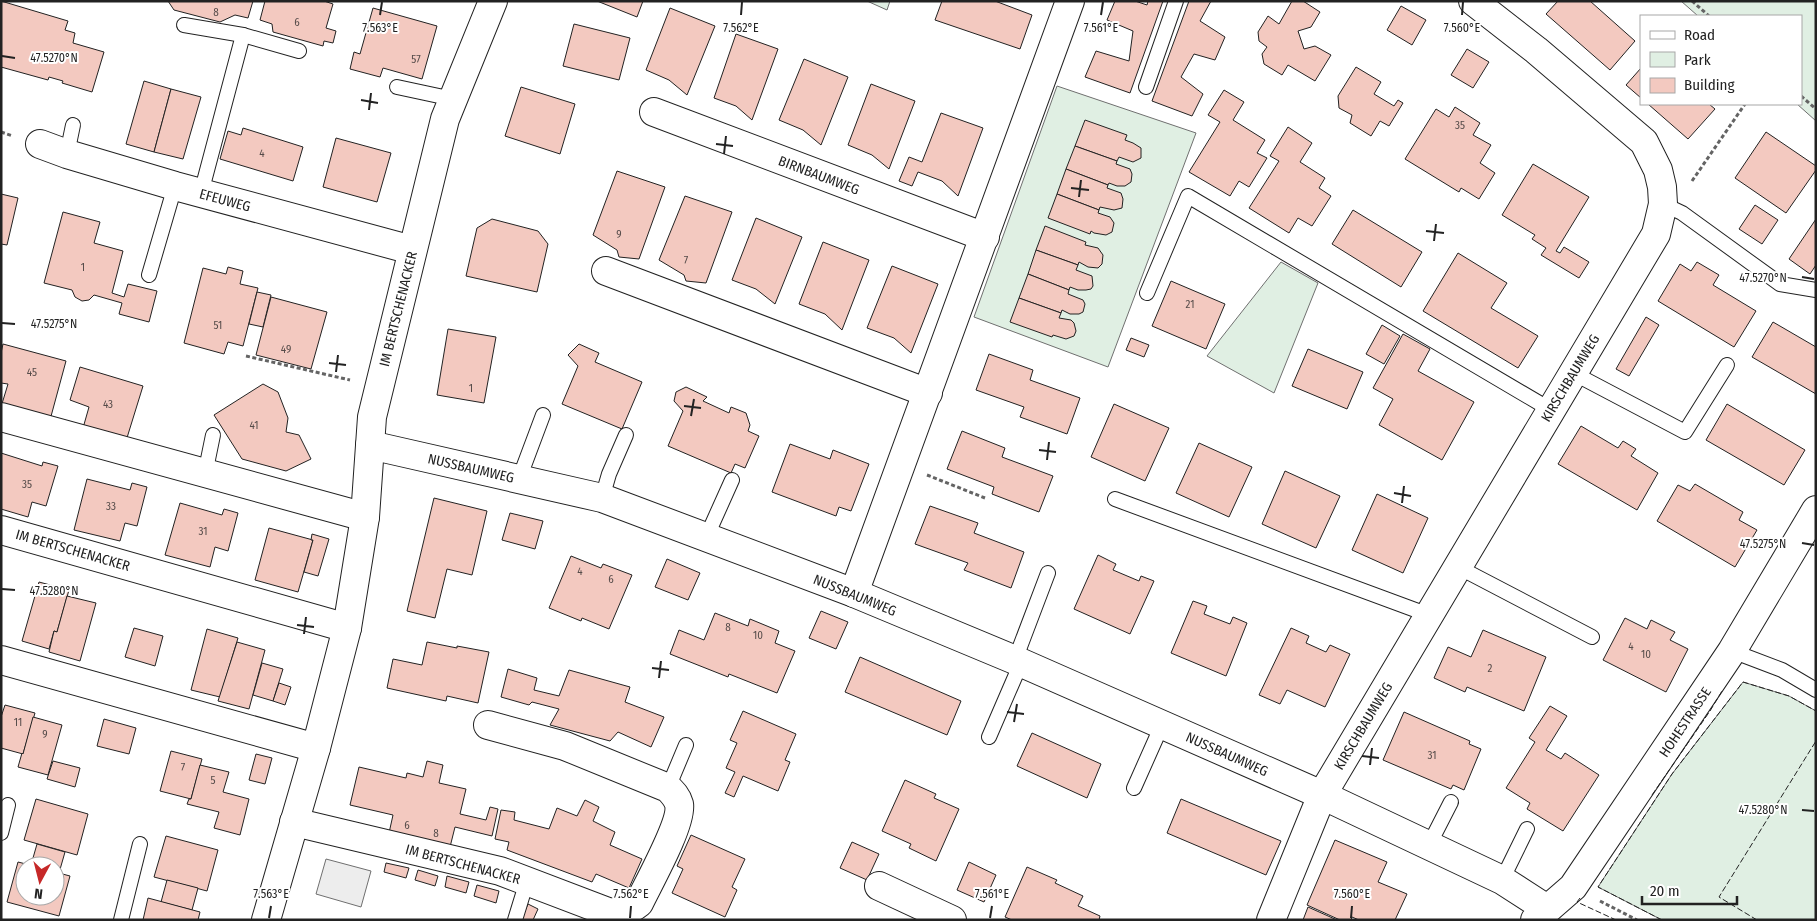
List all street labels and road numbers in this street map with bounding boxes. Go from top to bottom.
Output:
street label: BIRNBAUMWEG [776,152,862,199]
street label: EFEUWEG [197,185,252,215]
street label: IM BERTSCHENACKER [376,249,421,369]
street label: KIRSCHBAUMWEG [1538,331,1603,425]
street label: NUSSBAUMWEG [426,450,516,487]
street label: IM BERTSCHENACKER [14,526,132,575]
street label: NUSSBAUMWEG [811,571,899,620]
street label: KIRSCHBAUMWEG [1331,679,1396,773]
street label: HOHESTRASSE [1656,684,1715,760]
street label: NUSSBAUMWEG [1183,729,1271,780]
street label: IM BERTSCHENACKER [404,841,523,888]

